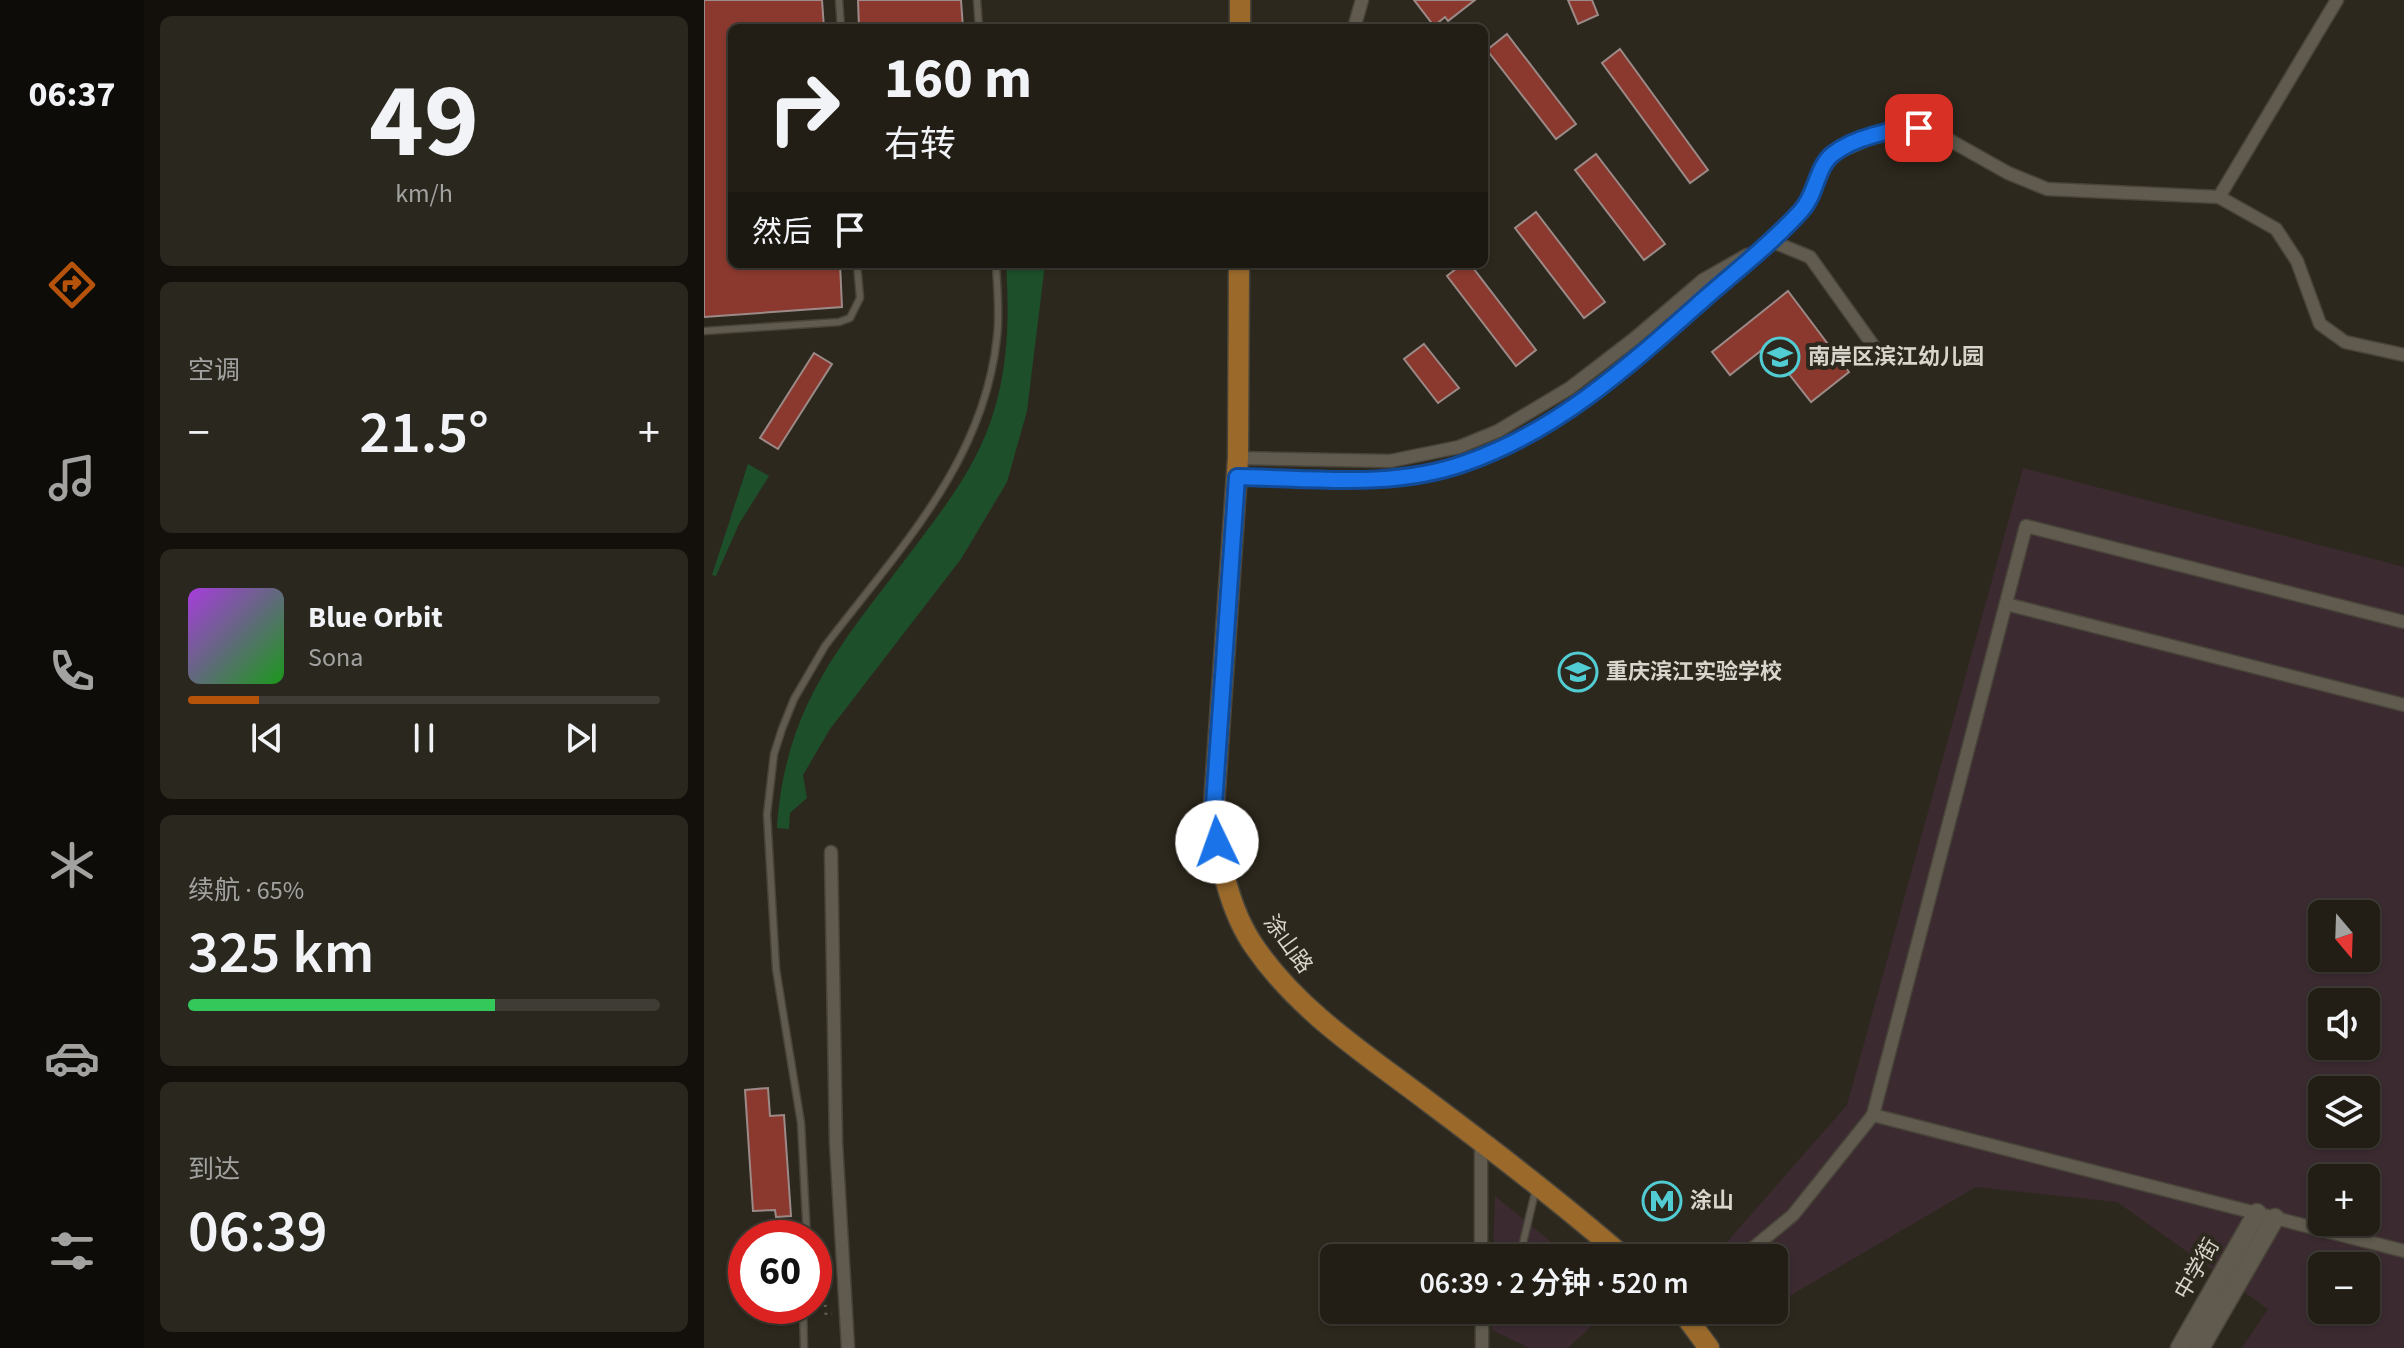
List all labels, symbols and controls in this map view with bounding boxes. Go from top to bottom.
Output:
text: 160 m [884,40,1032,119]
text: 49 [369,49,479,197]
icon: right [752,56,856,160]
text: 06:37 [29,69,115,120]
pin [1885,94,1953,162]
icon: arrive [1897,106,1941,150]
text: 右转 [884,119,956,170]
text: km/h [395,175,453,212]
icon: arrive [828,208,872,252]
text: 然后 [752,211,812,254]
icon: directions [44,257,100,313]
school or university icon: 南岸区滨江幼儿园 [1759,336,1801,378]
place label: 南岸区滨江幼儿园 [1808,341,1984,373]
text: 空调 [188,352,240,389]
text: 21.5° [359,391,489,476]
text: − [188,402,210,465]
text: + [638,402,660,465]
icon: music [44,450,100,506]
text: Blue Orbit [308,596,443,639]
text: Sona [308,639,363,676]
icon: phone [44,643,100,699]
school or university icon: 重庆滨江实验学校 [1557,651,1599,693]
place label: 重庆滨江实验学校 [1606,656,1782,688]
icon: previous [245,716,289,760]
icon: pause [402,716,446,760]
icon: next [559,716,603,760]
position arrow [1175,800,1259,884]
icon: climate [44,837,100,893]
text: 续航 · 65% [188,872,304,909]
north arrow [2308,900,2380,972]
map controls [2308,900,2380,1324]
street label: 涂山路 [1256,908,1320,980]
text: 325 km [188,911,374,996]
button: sound [2308,988,2380,1060]
icon: car [44,1030,100,1086]
button: layers [2308,1076,2380,1148]
text: 到达 [188,1151,240,1188]
button: + [2308,1164,2380,1236]
metro station icon: 涂山 [1641,1180,1683,1222]
place label: 涂山 [1690,1185,1734,1217]
text: 06:39 [188,1190,328,1275]
speed limit sign: 60 [728,1220,832,1324]
icon: filters [44,1223,100,1279]
street label: 中学街 [2167,1232,2227,1306]
button: − [2308,1252,2380,1324]
text: 06:39 · 2 分钟 · 520 m [1419,1262,1689,1305]

